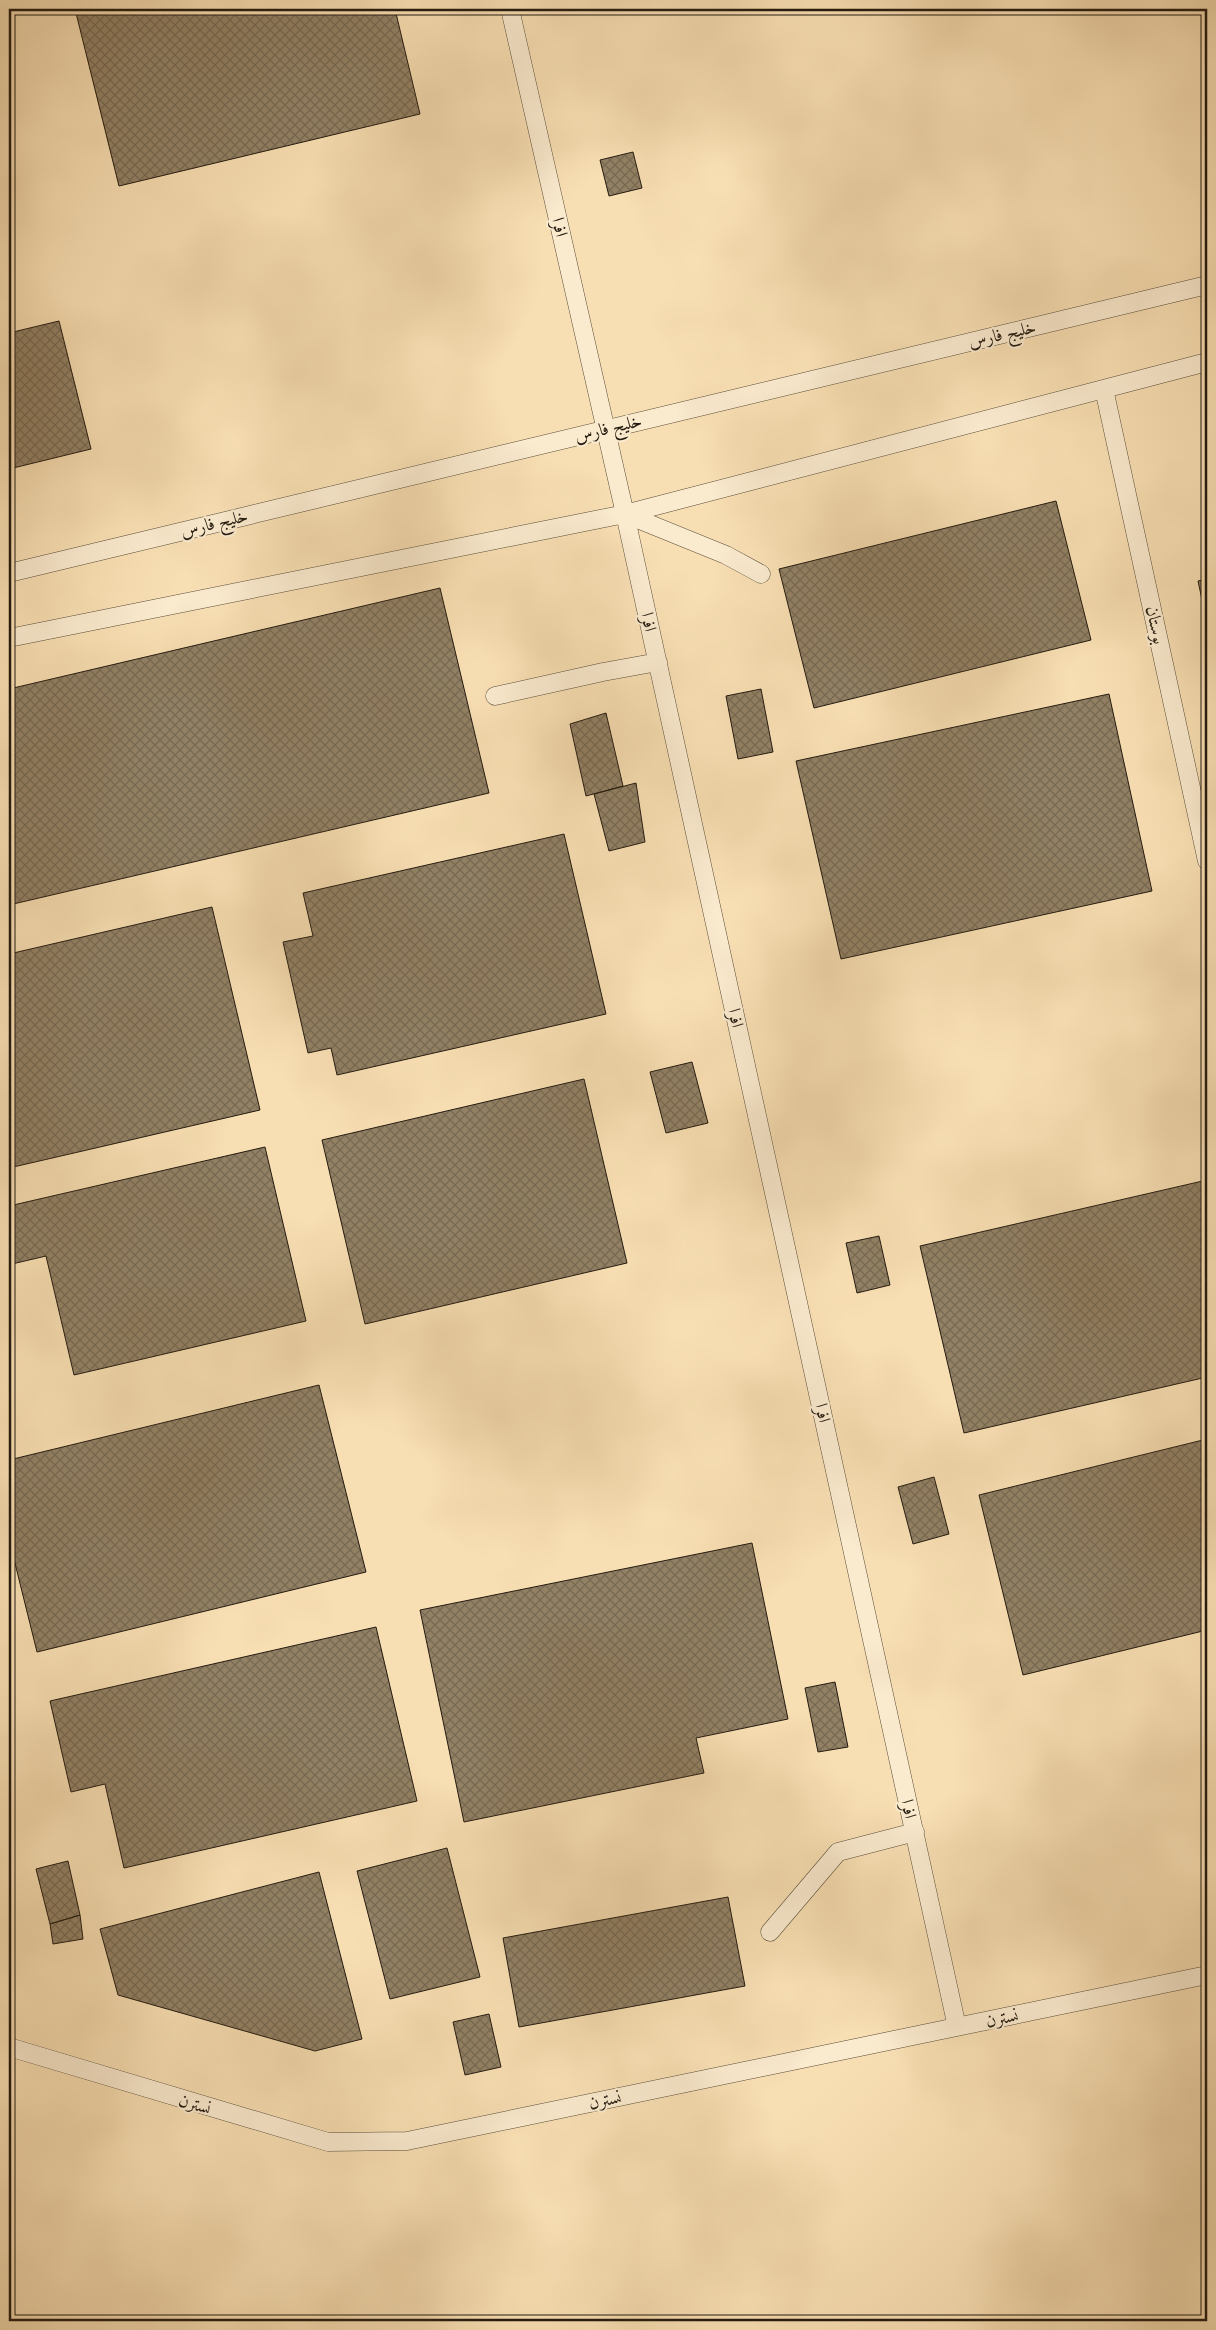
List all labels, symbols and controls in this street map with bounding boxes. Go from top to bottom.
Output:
street label: افرا [546,215,572,239]
street label: خلیج فارس [966,317,1039,357]
street label: خلیج فارس [572,410,645,452]
street label: خلیج فارس [178,505,251,547]
street label: بوستان [1140,604,1170,646]
street label: افرا [635,610,661,634]
street label: افرا [722,1006,748,1030]
street label: افرا [809,1401,835,1425]
street label: افرا [895,1797,921,1821]
street label: نسترن [984,2005,1021,2033]
street label: نسترن [587,2087,624,2115]
street label: نسترن [176,2090,214,2120]

